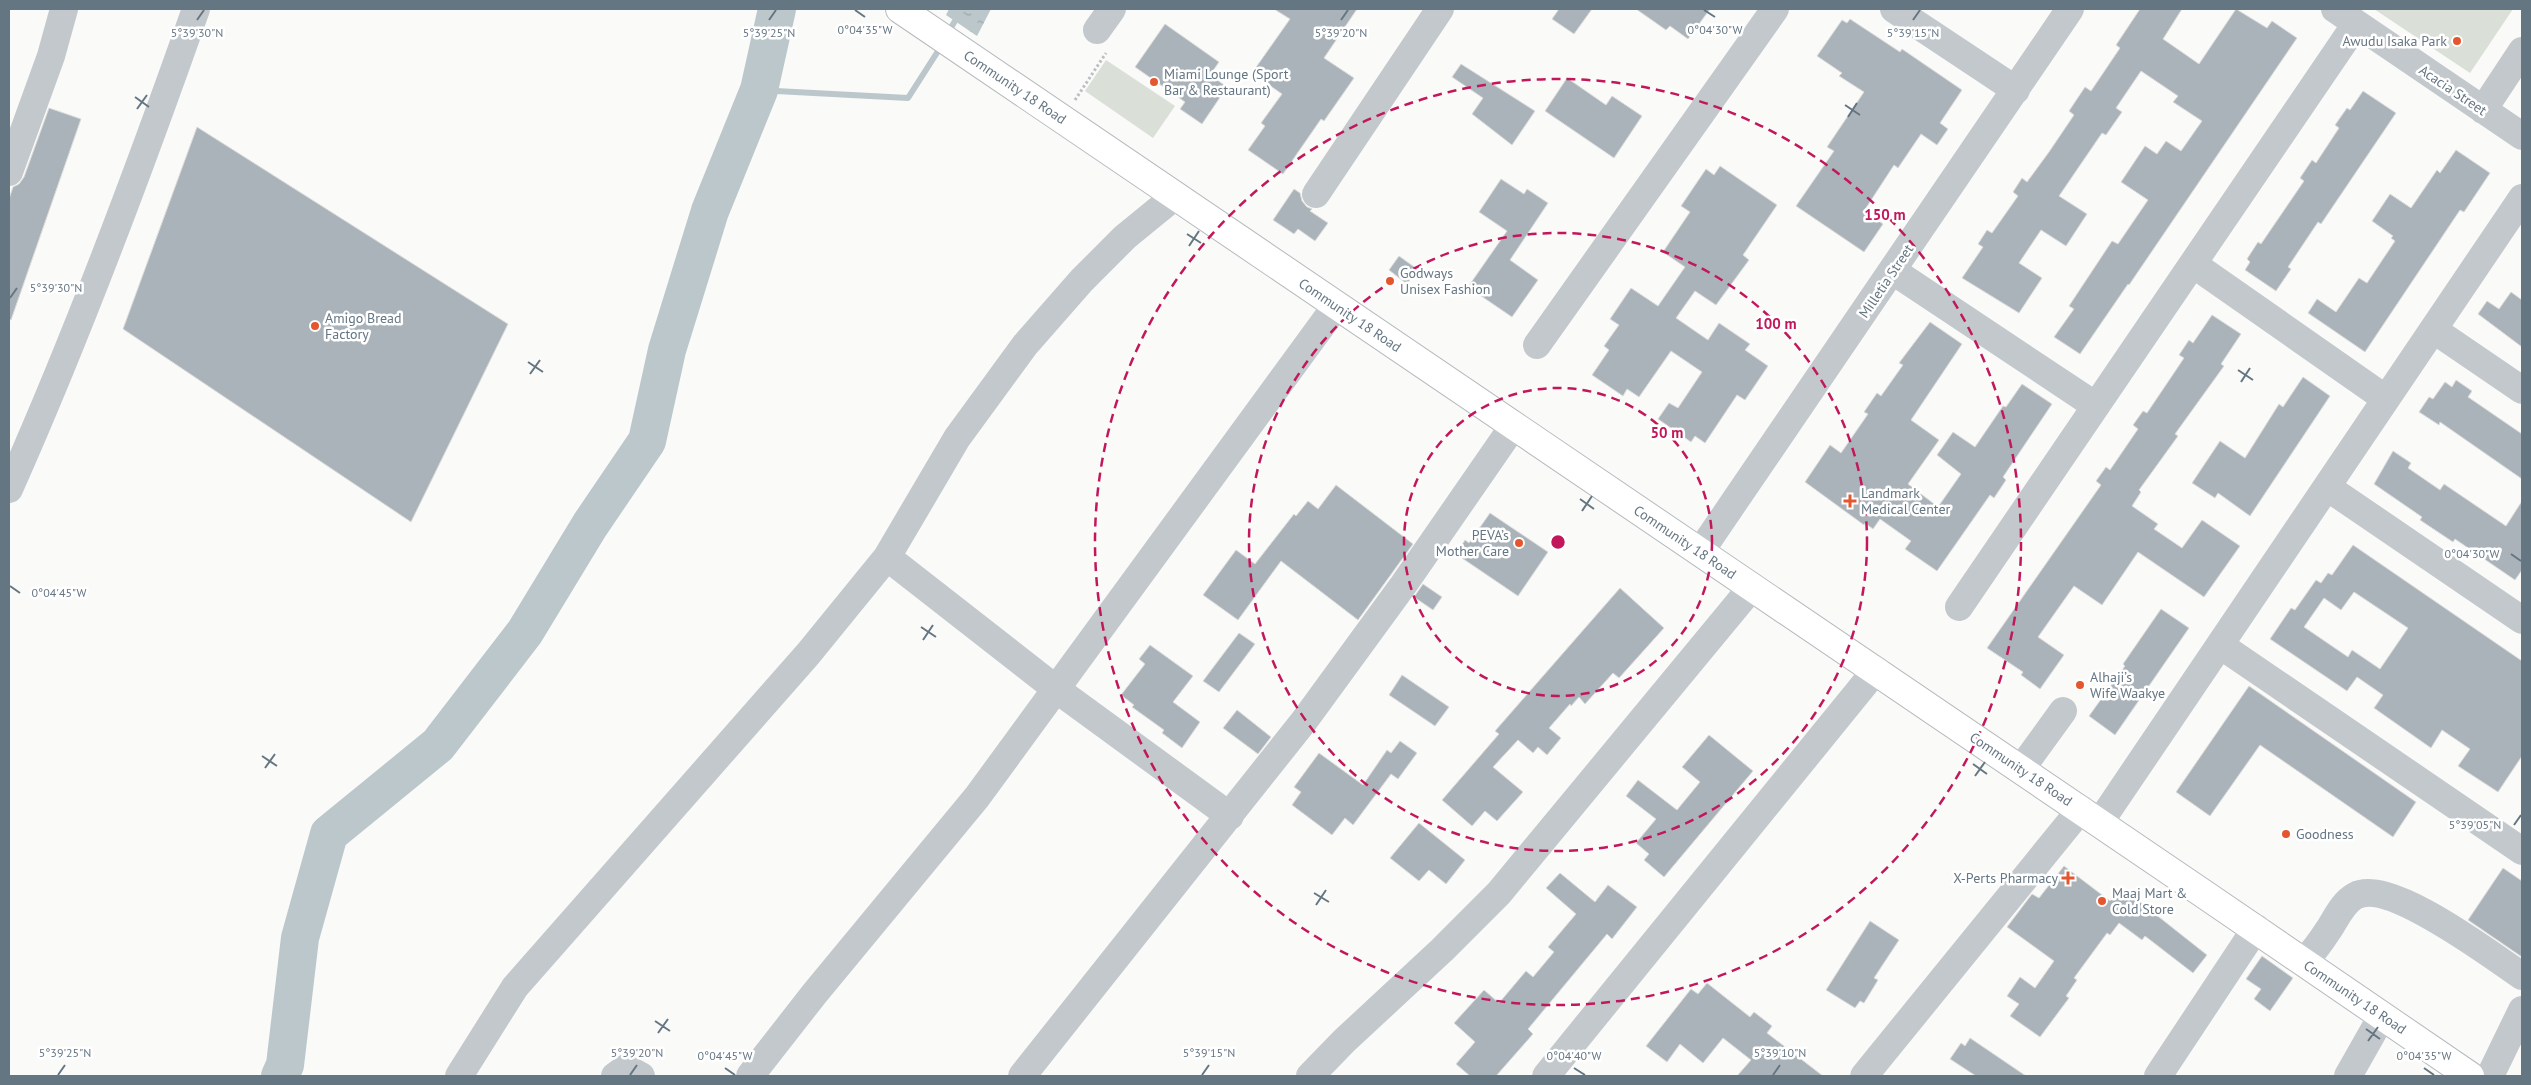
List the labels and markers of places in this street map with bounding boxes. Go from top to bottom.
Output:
place label: Awudu Isaka Park [2342,32,2447,50]
marker: Awudu Isaka Park [2451,35,2463,47]
place label: Miami Lounge (Sport Bar & Restaurant) [1164,65,1289,99]
marker: Miami Lounge (Sport Bar & Restaurant) [1148,76,1160,88]
place label: Godways Unisex Fashion [1400,264,1490,298]
marker: Godways Unisex Fashion [1384,275,1396,287]
place label: Amigo Bread Factory [325,309,402,343]
marker: Amigo Bread Factory [309,320,321,332]
place label: Landmark Medical Center [1861,484,1951,518]
marker: Landmark Medical Center [1843,494,1857,508]
place label: PEVA’s Mother Care [1436,526,1509,560]
centre of rings [1549,533,1567,551]
marker: PEVA’s Mother Care [1513,537,1525,549]
place label: Alhaji’s Wife Waakye [2090,668,2165,702]
marker: Alhaji’s Wife Waakye [2074,679,2086,691]
place label: Goodness [2296,825,2354,843]
marker: Goodness [2280,828,2292,840]
place label: X-Perts Pharmacy [1953,869,2058,887]
marker: X-Perts Pharmacy [2062,872,2074,884]
place label: Maaj Mart & Cold Store [2112,884,2188,918]
marker: Maaj Mart & Cold Store [2096,895,2108,907]

